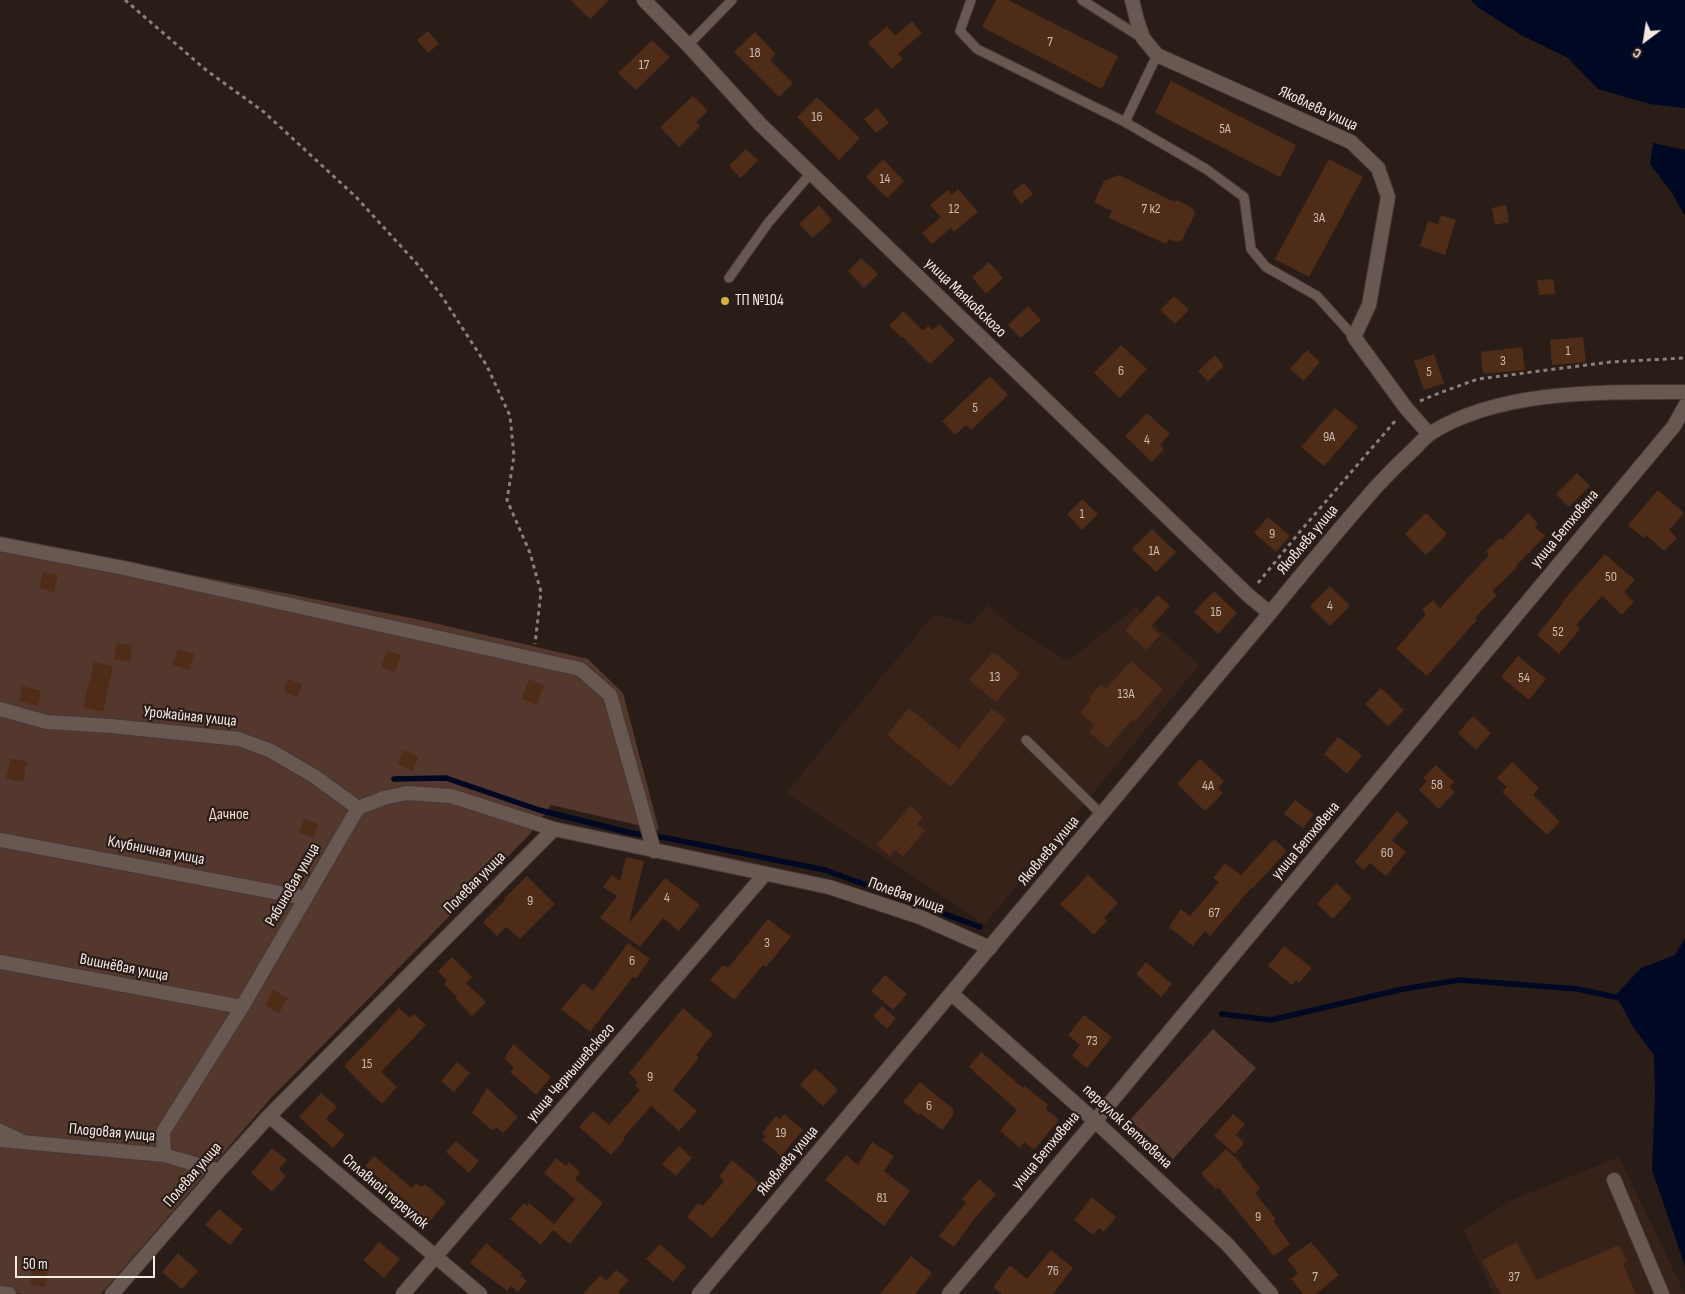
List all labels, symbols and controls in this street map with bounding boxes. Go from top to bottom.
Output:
north arrow [1620,15,1670,65]
house number: 7 [1047,34,1053,50]
text: С [1630,44,1644,62]
house number: 18 [749,45,761,61]
house number: 17 [639,57,649,73]
street label: Яковлева улица [1275,82,1361,136]
house number: 16 [811,109,823,125]
house number: 5А [1219,121,1231,137]
house number: 14 [880,171,890,187]
house number: 12 [949,201,959,217]
house number: 7 к2 [1142,201,1160,217]
house number: 3А [1313,210,1325,226]
street label: улица Маяковского [920,254,1010,342]
place label: ТП №104 [735,291,784,311]
marker: ТП №104 [719,295,731,307]
house number: 1 [1566,343,1570,359]
house number: 3 [1500,353,1506,369]
house number: 6 [1118,363,1124,379]
house number: 5 [1426,364,1432,380]
house number: 5 [972,400,978,416]
house number: 9А [1323,429,1335,445]
house number: 4 [1144,432,1150,448]
street label: улица Бетховена [1527,486,1603,572]
street label: Яковлева улица [1273,501,1343,579]
house number: 1 [1080,506,1084,522]
house number: 9 [1269,526,1275,542]
house number: 1А [1148,543,1160,559]
house number: 50 [1605,569,1617,585]
house number: 4 [1327,598,1333,614]
house number: 1Б [1210,604,1222,620]
house number: 52 [1552,624,1564,640]
house number: 13 [990,669,1000,685]
house number: 54 [1518,670,1530,686]
house number: 13А [1118,686,1134,702]
street label: Урожайная улица [142,703,238,731]
house number: 58 [1431,777,1443,793]
house number: 4А [1202,778,1214,794]
street label: улица Бетховена [1268,798,1344,884]
park label: Дачное [209,805,249,825]
street label: Яковлева улица [1014,812,1084,890]
street label: Клубничная улица [106,832,206,870]
street label: Рябиновая улица [262,840,324,930]
house number: 60 [1381,845,1393,861]
street label: Полевая улица [440,848,510,918]
street label: Полевая улица [865,873,947,919]
house number: 4 [664,890,670,906]
house number: 9 [527,893,533,909]
house number: 67 [1208,905,1220,921]
house number: 3 [764,935,770,951]
street label: Вишнёвая улица [78,950,170,986]
house number: 6 [629,953,635,969]
street label: улица Чернышевского [523,1020,619,1126]
house number: 73 [1086,1033,1098,1049]
house number: 15 [362,1056,372,1072]
house number: 9 [647,1069,653,1085]
street label: переулок Бетховена [1078,1081,1176,1173]
house number: 6 [926,1098,932,1114]
street label: улица Бетховена [1008,1108,1084,1194]
street label: Плодовая улица [68,1120,156,1146]
street label: Яковлева улица [753,1122,823,1200]
house number: 19 [775,1125,787,1141]
street label: Полевая улица [160,1139,226,1211]
street label: Сплавной переулок [338,1150,432,1234]
house number: 81 [876,1190,888,1206]
house number: 9 [1255,1209,1261,1225]
scale bar [18,1246,158,1278]
text: 50 m [23,1255,48,1274]
house number: 76 [1047,1263,1059,1279]
house number: 7 [1312,1269,1318,1285]
house number: 37 [1508,1269,1520,1285]

